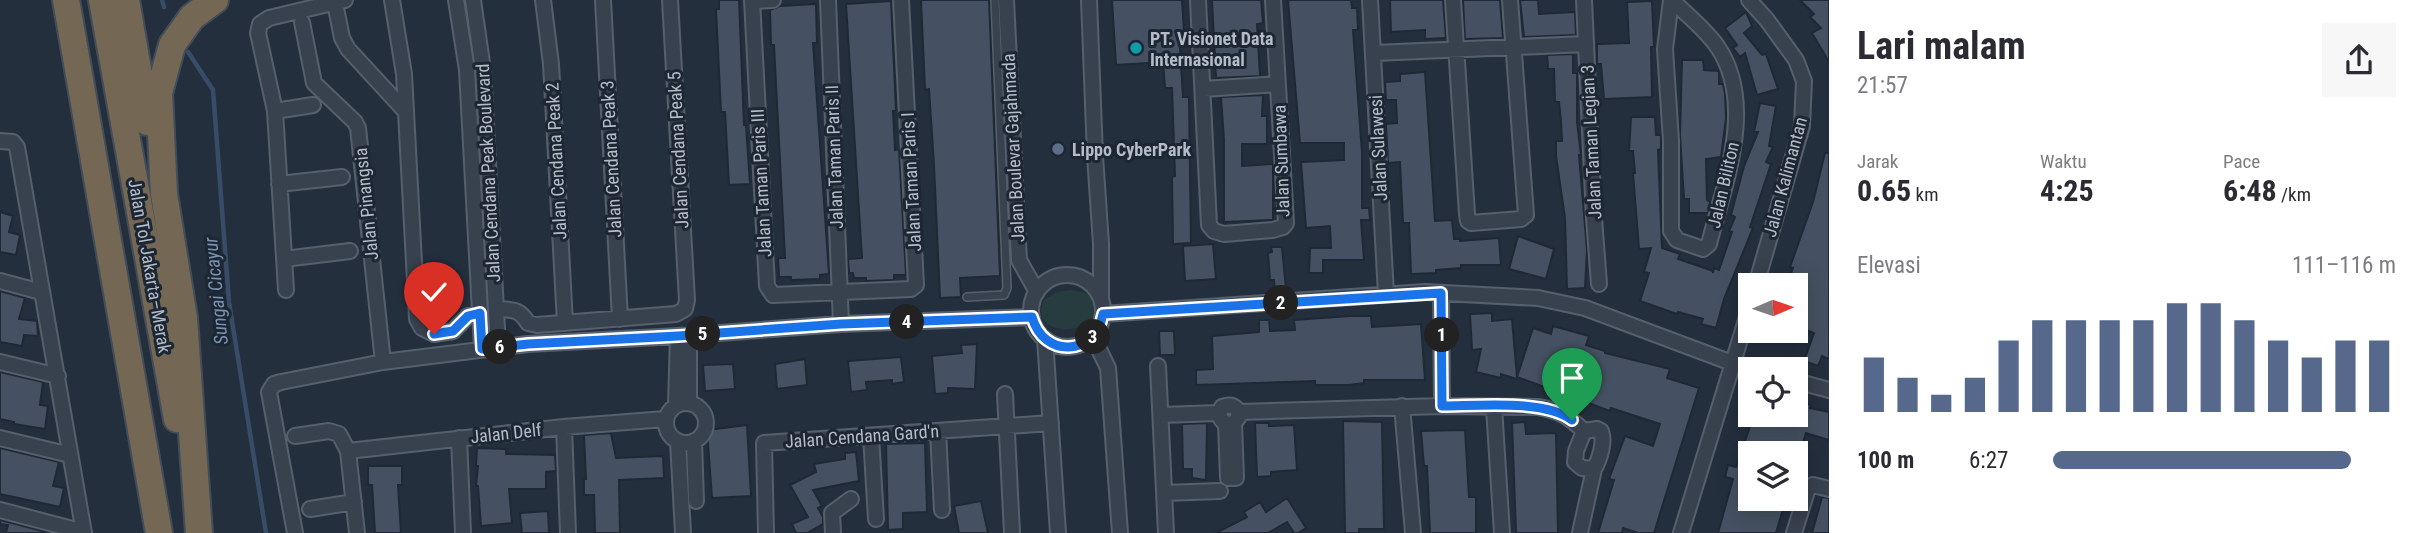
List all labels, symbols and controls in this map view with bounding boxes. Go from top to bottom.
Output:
button: share [2322,23,2396,97]
text: Lari malam [1857,24,2026,68]
place label: PT. Visionet Data Internasional [1150,28,1274,70]
marker: PT. Visionet Data Internasional [1128,40,1144,56]
street label: Jalan Boulevar Gajahmada [998,53,1028,243]
street label: Jalan Cendana Peak Boulevard [472,63,504,283]
street label: Jalan Taman Legian 3 [1576,64,1606,220]
street label: Jalan Cendana Peak 5 [663,71,693,229]
text: 21:57 [1857,72,1908,99]
street label: Jalan Cendana Peak 3 [596,80,626,238]
street label: Jalan Cendana Peak 2 [541,82,571,240]
street label: Jalan Taman Paris II [821,85,847,229]
street label: Jalan Sulawesi [1365,94,1391,202]
street label: Jalan Sumbawa [1269,104,1293,218]
street label: Jalan Taman Paris III [747,108,775,258]
street label: Jalan Taman Paris I [897,112,925,252]
street label: Jalan Kalimantan [1759,115,1811,239]
place label: Lippo CyberPark [1072,139,1191,160]
street label: Jalan Biliton [1703,140,1743,230]
marker: Lippo CyberPark [1050,141,1066,157]
street label: Jalan Pinangsia [350,147,382,261]
text: Jarak [1857,150,1898,173]
text: Waktu [2040,150,2087,173]
text: Pace [2223,150,2260,173]
text: 0.65 [1857,173,1911,208]
text: 4:25 [2040,173,2094,208]
text: 6:48 [2223,173,2277,208]
street label: Jalan Tol Jakarta–Merak [124,177,176,355]
text: km [1911,183,1938,206]
text: /km [2277,183,2311,206]
water label: Sungai Cicayur [199,236,233,346]
text: Elevasi [1857,252,1921,279]
text: 111–116 m [2292,252,2396,279]
pin [404,262,464,334]
icon: check [415,273,453,311]
north arrow [1738,273,1808,343]
map controls [1738,273,1808,511]
pin: 2 [1264,286,1298,320]
text: 2 [1276,291,1285,314]
pin: 4 [890,304,925,340]
text: 4 [902,310,911,333]
pin: 5 [686,316,720,352]
pin: 1 [1424,318,1460,352]
pin: 3 [1076,320,1110,354]
text: 5 [698,322,707,345]
text: 1 [1437,323,1446,346]
text: 3 [1088,325,1097,348]
pin: 6 [482,330,518,364]
text: 6 [495,335,504,358]
pin [1542,348,1602,420]
button: locate [1738,357,1808,427]
icon: arrive [1553,359,1591,397]
street label: Jalan Delf [469,419,543,447]
street label: Jalan Cendana Gard'n [784,420,940,452]
button: layers [1738,441,1808,511]
text: 100 m [1857,447,1914,474]
text: 6:27 [1969,447,2008,474]

